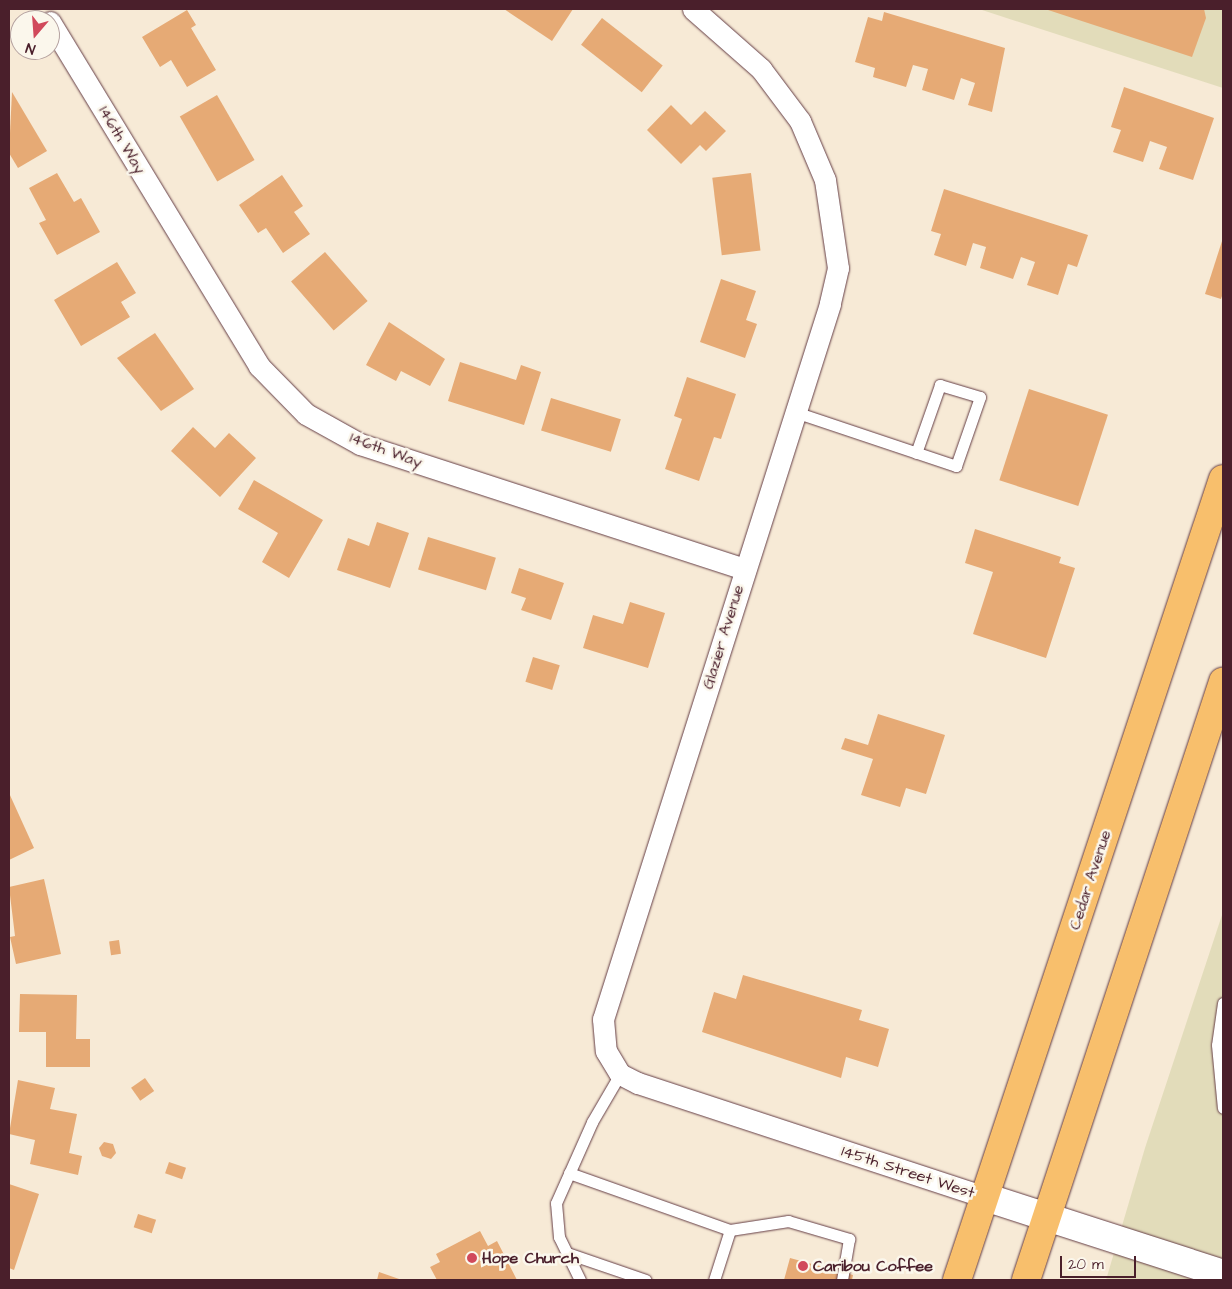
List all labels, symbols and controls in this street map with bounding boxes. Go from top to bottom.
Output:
north arrow [10,10,60,60]
text: N [23,37,38,59]
street label: 146th Way [94,103,150,177]
street label: 146th Way [347,428,425,472]
street label: Glazier Avenue [698,583,748,691]
street label: Cedar Avenue [1065,828,1115,932]
street label: 145th Street West [839,1141,977,1203]
scale bar [1062,1246,1138,1278]
place label: Hope Church [482,1248,579,1268]
marker: Hope Church [466,1252,478,1264]
text: 20 m [1068,1254,1104,1275]
place label: Caribou Coffee [813,1256,933,1276]
marker: Caribou Coffee [797,1260,809,1272]

